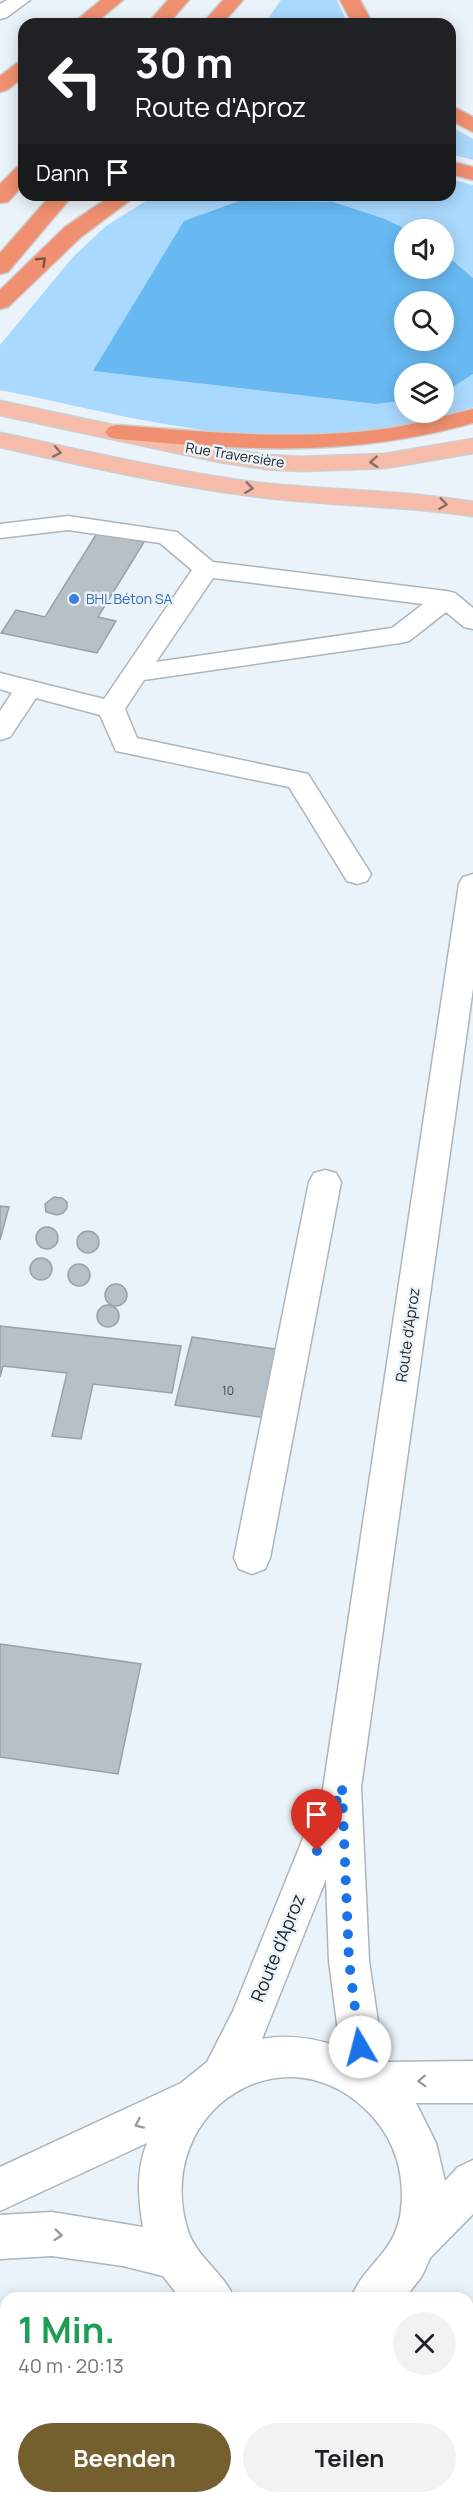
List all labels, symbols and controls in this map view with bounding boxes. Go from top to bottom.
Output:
text: 30 m [135,33,233,91]
icon: left [36,42,114,120]
text: Route d'Aproz [135,88,306,125]
icon: arrive [101,156,134,189]
text: Dann [36,158,89,188]
map controls [394,219,454,423]
button: sound [394,219,454,279]
one-way arrow [35,257,45,268]
button: search [394,291,454,351]
button: layers [394,363,454,423]
street label: Rue Traversière [184,437,286,472]
one-way arrow [52,445,62,458]
one-way arrow [369,455,378,468]
one-way arrow [244,482,253,494]
one-way arrow [438,498,448,510]
place label: BHL Béton SA [86,589,173,608]
marker: BHL Béton SA [67,592,81,606]
street label: Route d'Aproz [390,1286,425,1384]
house number: 10 [222,1382,234,1399]
pin [291,1789,342,1851]
icon: arrive [300,1798,333,1831]
street label: Route d'Aproz [245,1890,310,2005]
position arrow [328,2015,392,2079]
one-way arrow [417,2075,426,2087]
one-way arrow [134,2117,145,2129]
one-way arrow [54,2229,63,2241]
text: 1 Min. [18,2305,115,2354]
button: close [393,2312,456,2375]
text: 40 m · 20:13 [18,2352,124,2379]
button: Beenden [18,2423,231,2492]
button: Teilen [243,2423,456,2492]

